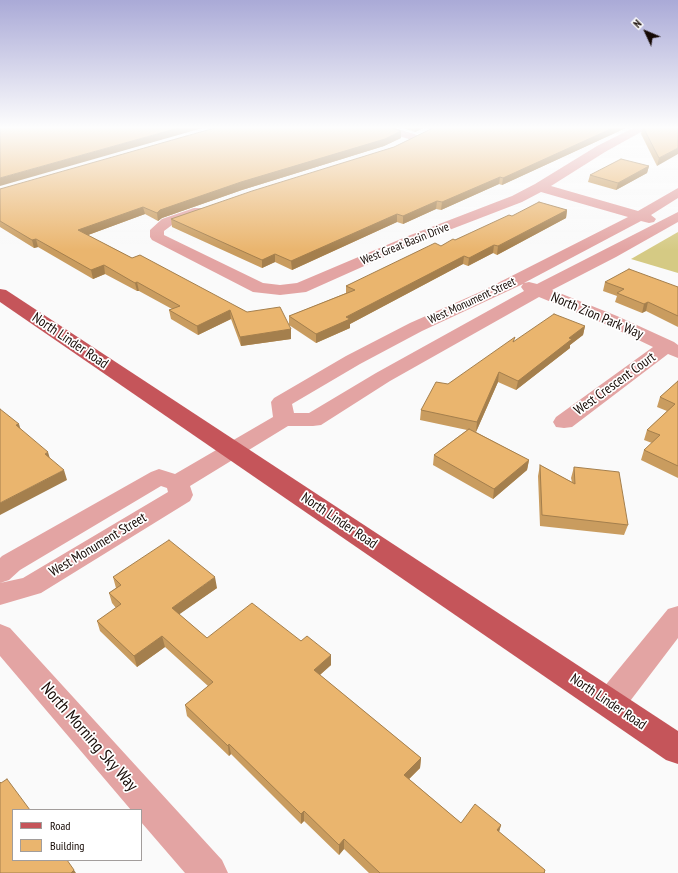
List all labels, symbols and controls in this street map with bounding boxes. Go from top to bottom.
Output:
north arrow [626,12,666,52]
text: N [630,17,644,31]
street label: West Great Basin Drive [359,220,451,268]
street label: West Monument Street [426,275,518,327]
street label: North Zion Park Way [548,289,646,343]
street label: North Linder Road [29,309,111,373]
street label: West Crescent Court [571,349,659,419]
street label: North Linder Road [298,489,380,553]
street label: West Monument Street [46,509,150,581]
street label: North Linder Road [567,670,649,734]
street label: North Morning Sky Way [36,678,142,796]
legend [12,809,142,861]
text: Road [50,818,70,833]
text: Building [50,838,85,853]

